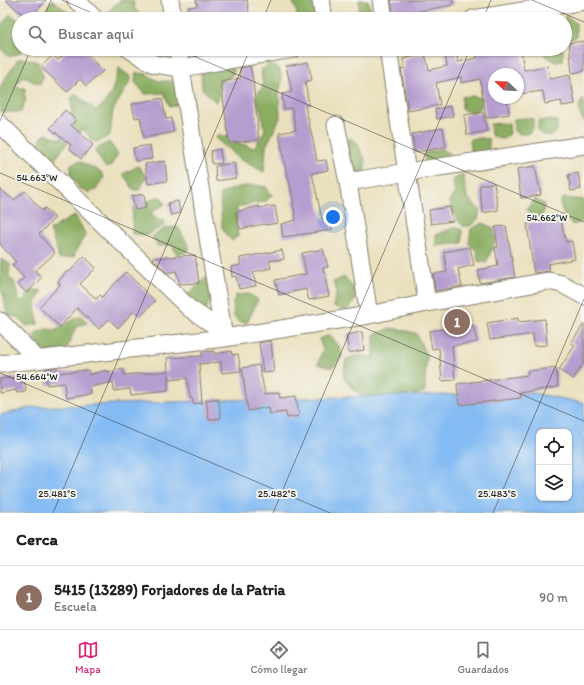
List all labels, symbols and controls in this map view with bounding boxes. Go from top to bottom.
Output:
search box [12,12,572,56]
icon: search [26,23,48,45]
text: Buscar aquí [58,25,134,43]
north arrow [488,68,524,104]
text: 54.663°W [16,171,58,184]
your location [323,207,343,227]
text: 54.662°W [526,211,568,224]
pin: 1 [444,307,470,337]
text: 54.664°W [16,370,58,383]
map controls [536,429,572,501]
button: locate [536,429,572,465]
button: layers [536,465,572,501]
text: 25.481°S [38,487,76,500]
text: 25.482°S [258,487,297,500]
text: 25.483°S [478,487,517,500]
text: Cerca [16,529,58,549]
text: 5415 (13289) Forjadores de la Patria [54,581,285,599]
text: 1 [26,590,32,605]
text: 90 m [539,590,568,605]
text: Escuela [54,599,97,614]
tab: Mapa [75,639,101,676]
tab: Cómo llegar [251,639,308,676]
tab: Guardados [457,639,509,676]

